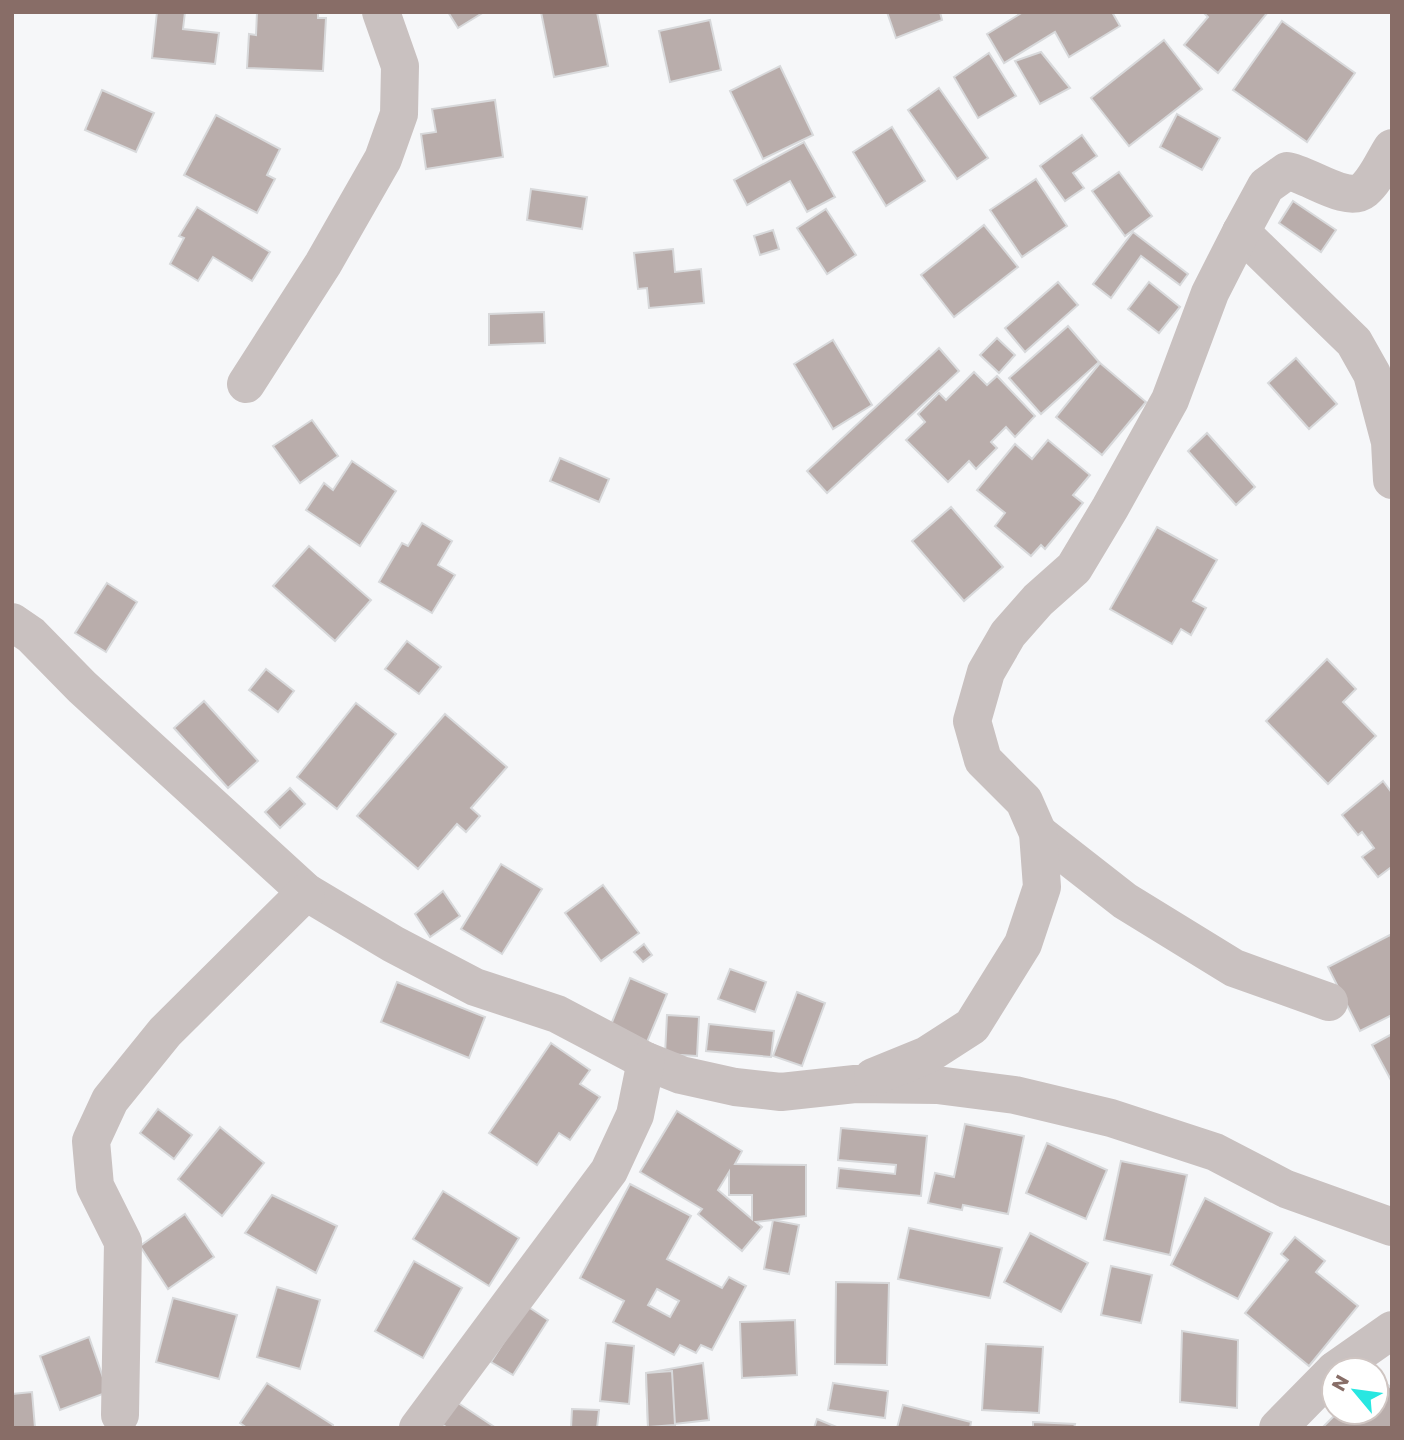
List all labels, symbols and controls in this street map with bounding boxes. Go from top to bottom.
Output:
north arrow [1320,1356,1390,1426]
text: N [1325,1370,1356,1396]

